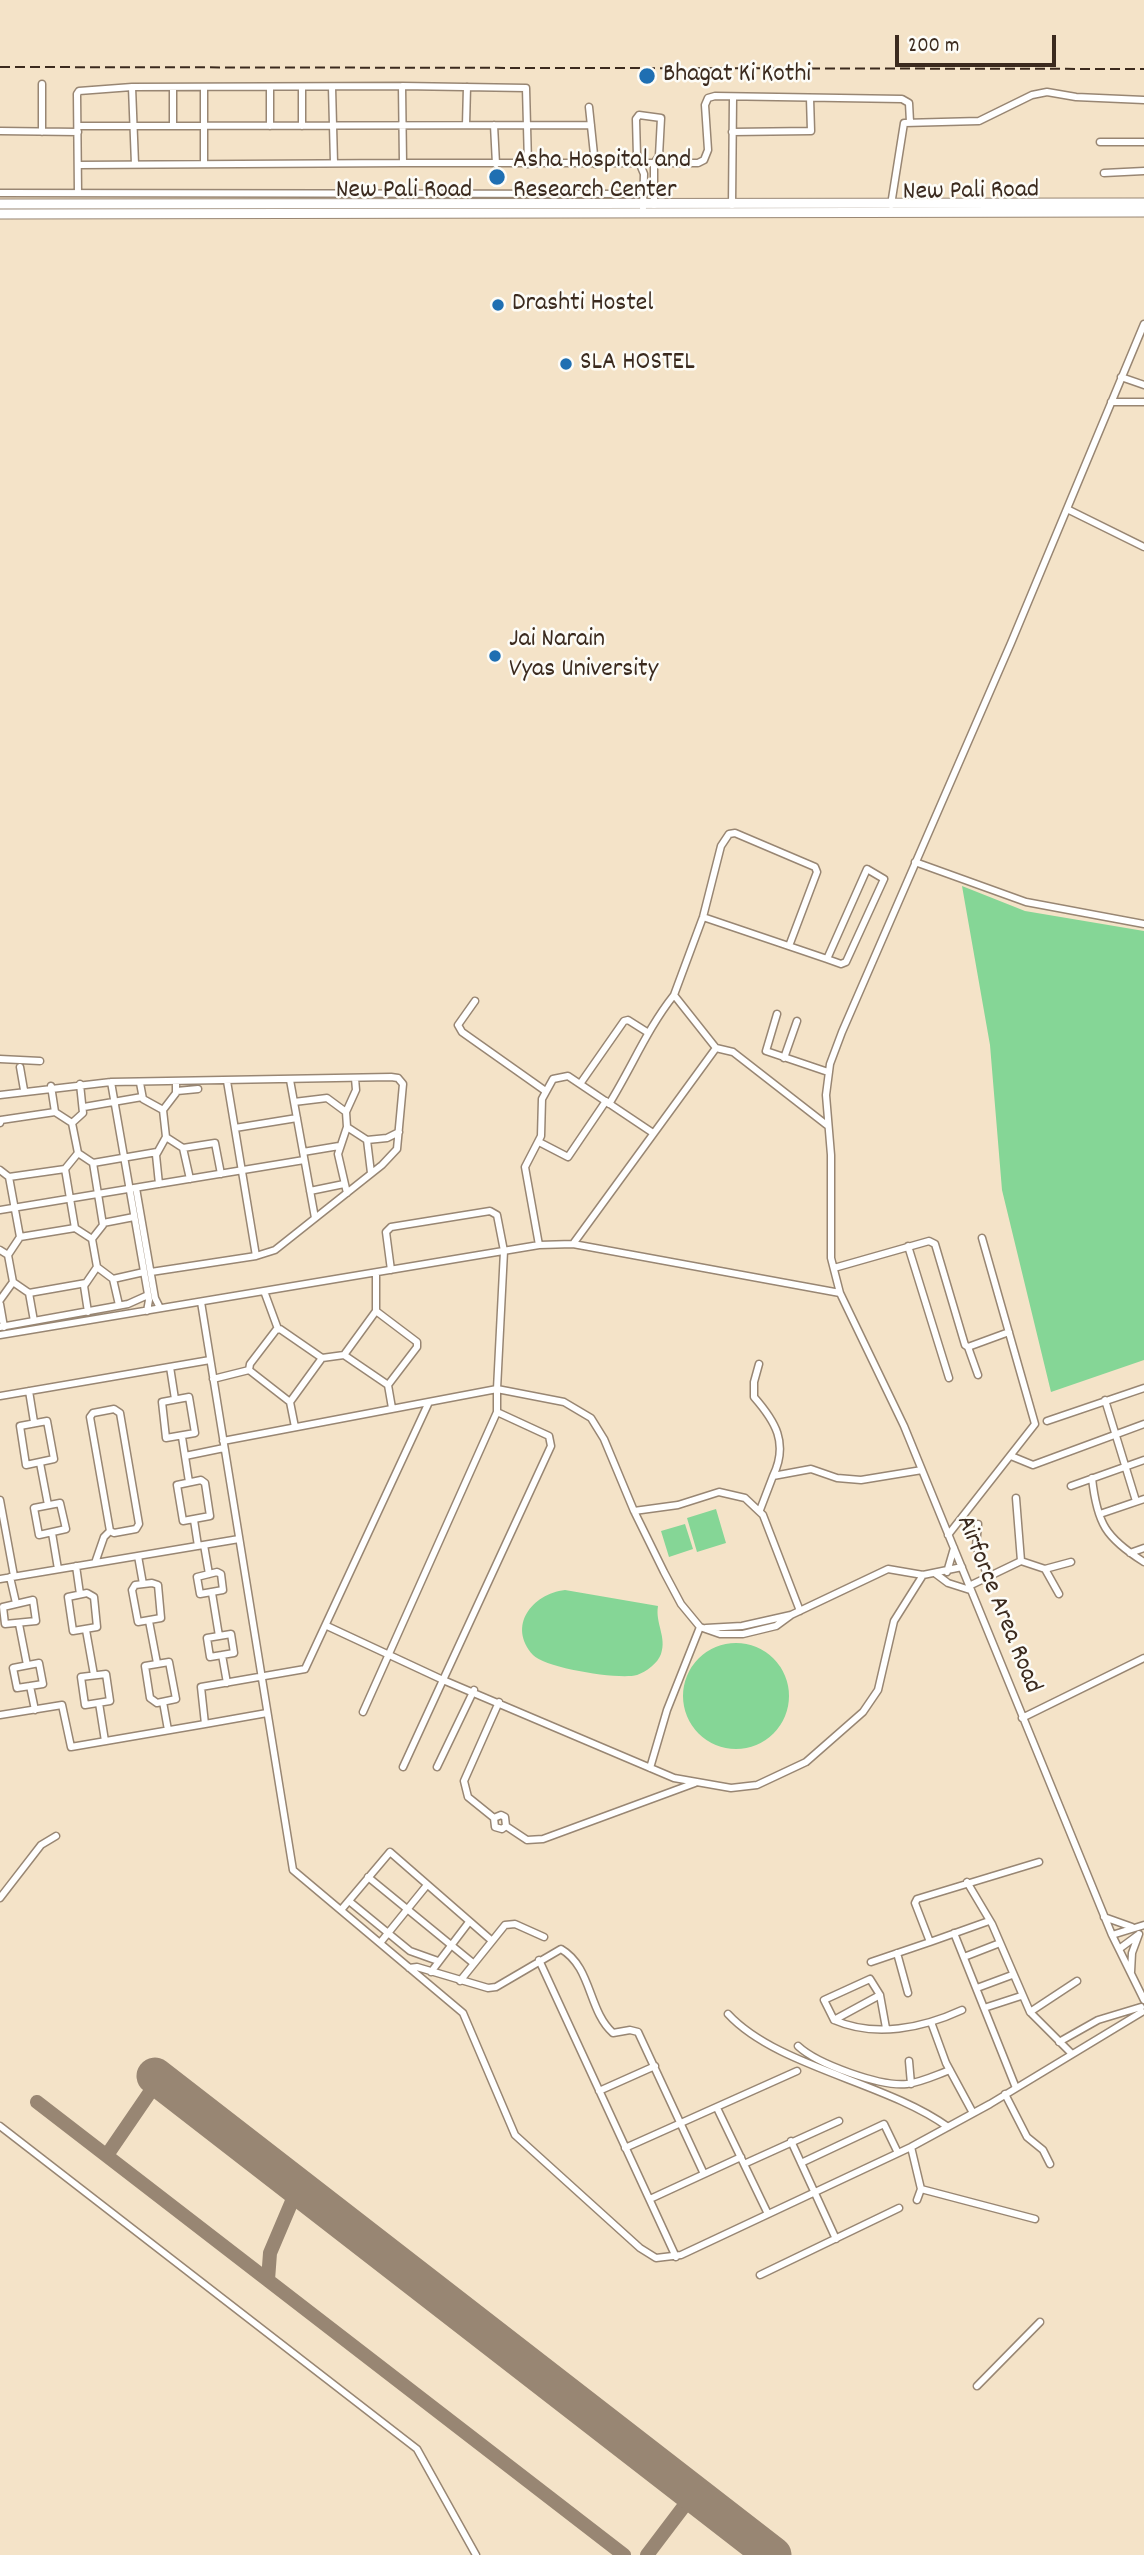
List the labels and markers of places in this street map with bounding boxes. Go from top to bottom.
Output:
place label: Bhagat Ki Kothi [663,60,811,92]
marker: Bhagat Ki Kothi [637,66,657,86]
place label: Asha Hospital and Research Center [513,146,691,208]
marker: Asha Hospital and Research Center [487,167,507,187]
place label: Drashti Hostel [512,289,653,321]
marker: Drashti Hostel [490,297,506,313]
place label: SLA HOSTEL [580,348,695,380]
marker: SLA HOSTEL [558,356,574,372]
place label: Jai Narain Vyas University [509,625,658,686]
marker: Jai Narain Vyas University [487,648,503,664]

